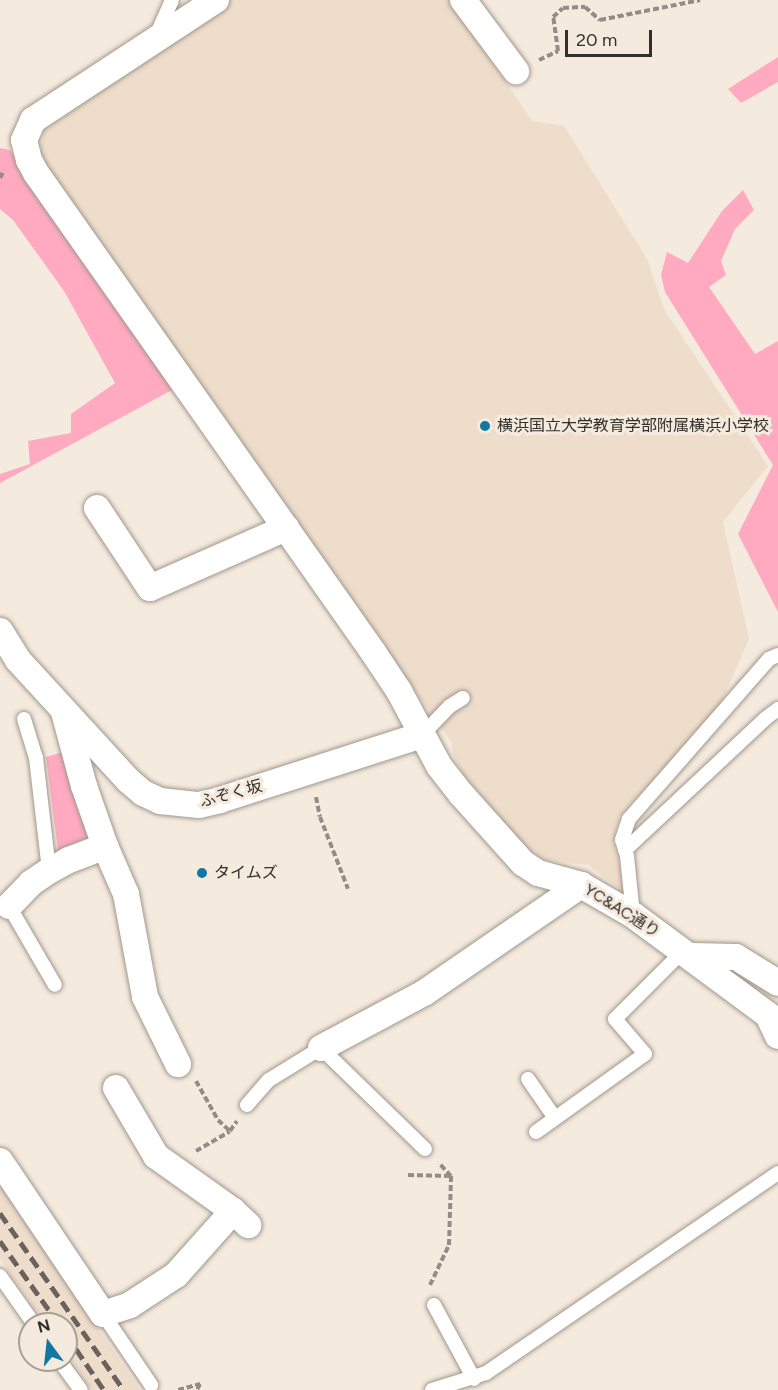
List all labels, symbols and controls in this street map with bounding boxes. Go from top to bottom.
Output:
scale bar [568,18,655,56]
text: 20 m [576,29,617,51]
place label: 横浜国立大学教育学部附属横浜小学校 [497,416,769,436]
marker: 横浜国立大学教育学部附属横浜小学校 [478,419,492,433]
street label: ふぞく坂 [198,776,264,812]
place label: タイムズ [214,863,278,883]
marker: タイムズ [195,866,209,880]
street label: YC&AC通り [581,880,663,942]
north arrow [18,1312,78,1372]
text: N [35,1315,52,1337]

